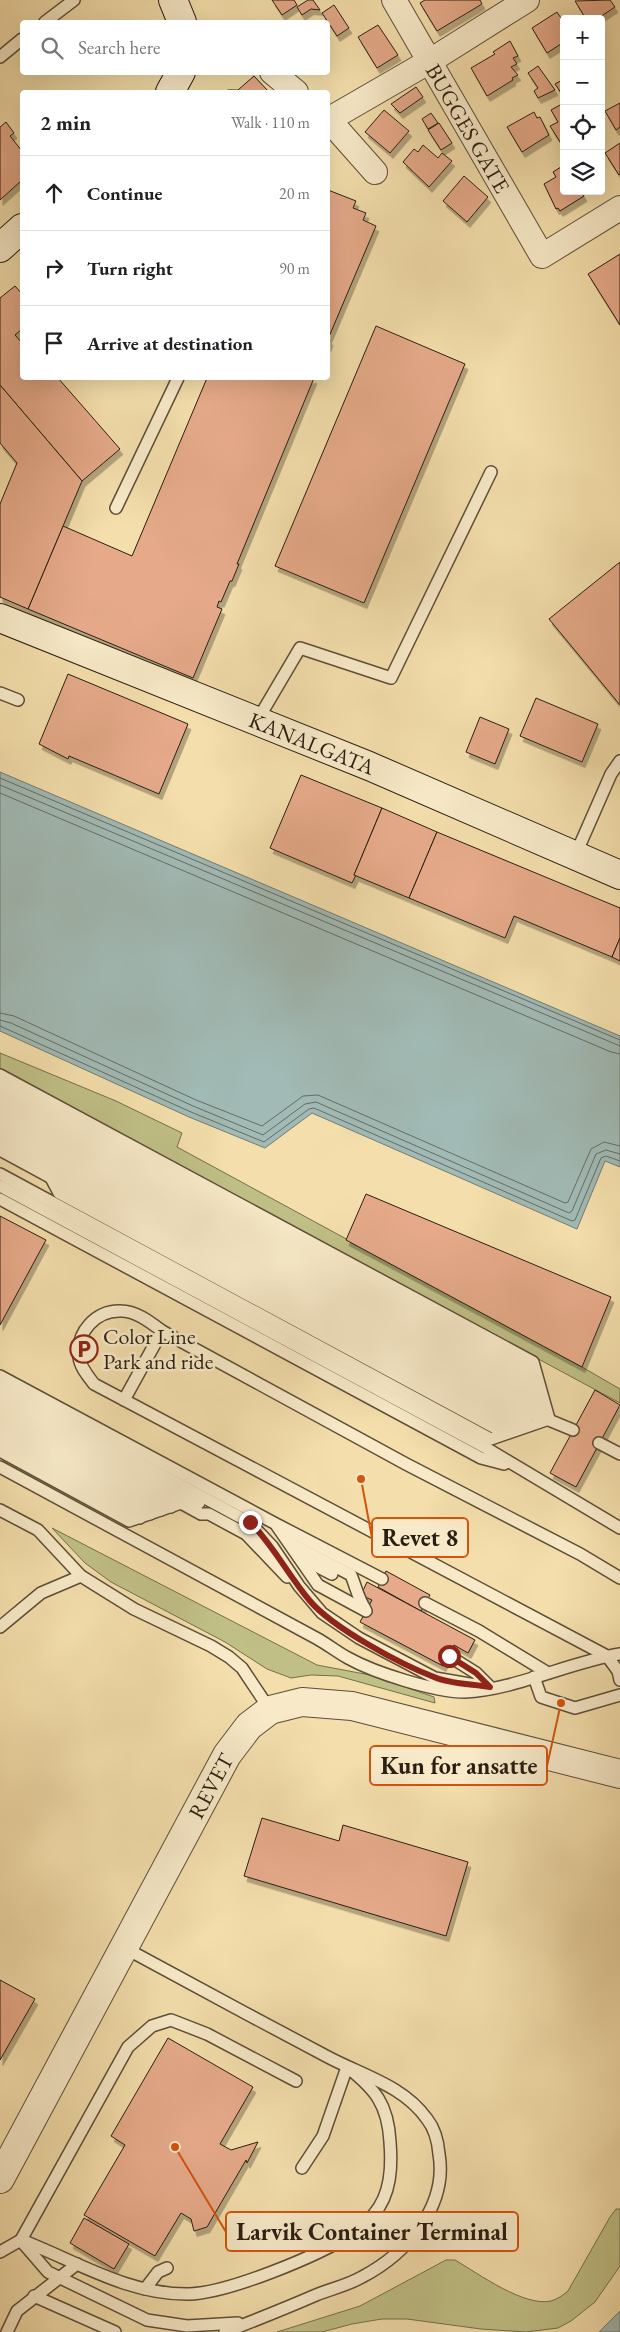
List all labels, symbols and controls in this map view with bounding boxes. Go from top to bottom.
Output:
map controls [560,15,605,195]
button: + [560,15,605,60]
search box [20,20,330,75]
icon: search [38,34,66,62]
text: Search here [78,35,160,60]
street label: BUGGES GATE [419,58,516,198]
button: − [560,60,605,105]
button: locate [560,105,605,150]
text: 2 min [40,109,91,136]
text: Walk · 110 m [231,112,310,133]
button: layers [560,150,605,195]
icon: ahead [40,179,68,207]
text: Continue [87,181,162,206]
text: 20 m [279,183,310,204]
icon: right [40,254,68,282]
text: Turn right [87,256,173,281]
text: 90 m [279,258,310,279]
icon: arrive [40,329,68,357]
text: Arrive at destination [87,331,253,356]
street label: KANALGATA [245,705,380,782]
place label: Color Line Park and ride [103,1322,214,1376]
parking icon: Color Line Park and ride [69,1334,99,1364]
route end [239,1511,262,1534]
callout: Revet 8 [372,1518,468,1557]
text: Revet 8 [382,1522,458,1553]
route start [438,1645,461,1668]
callout: Kun for ansatte [370,1746,547,1785]
street label: REVET [182,1748,240,1824]
text: Kun for ansatte [380,1750,538,1781]
callout: Larvik Container Terminal [226,2212,518,2251]
text: Larvik Container Terminal [236,2216,508,2247]

